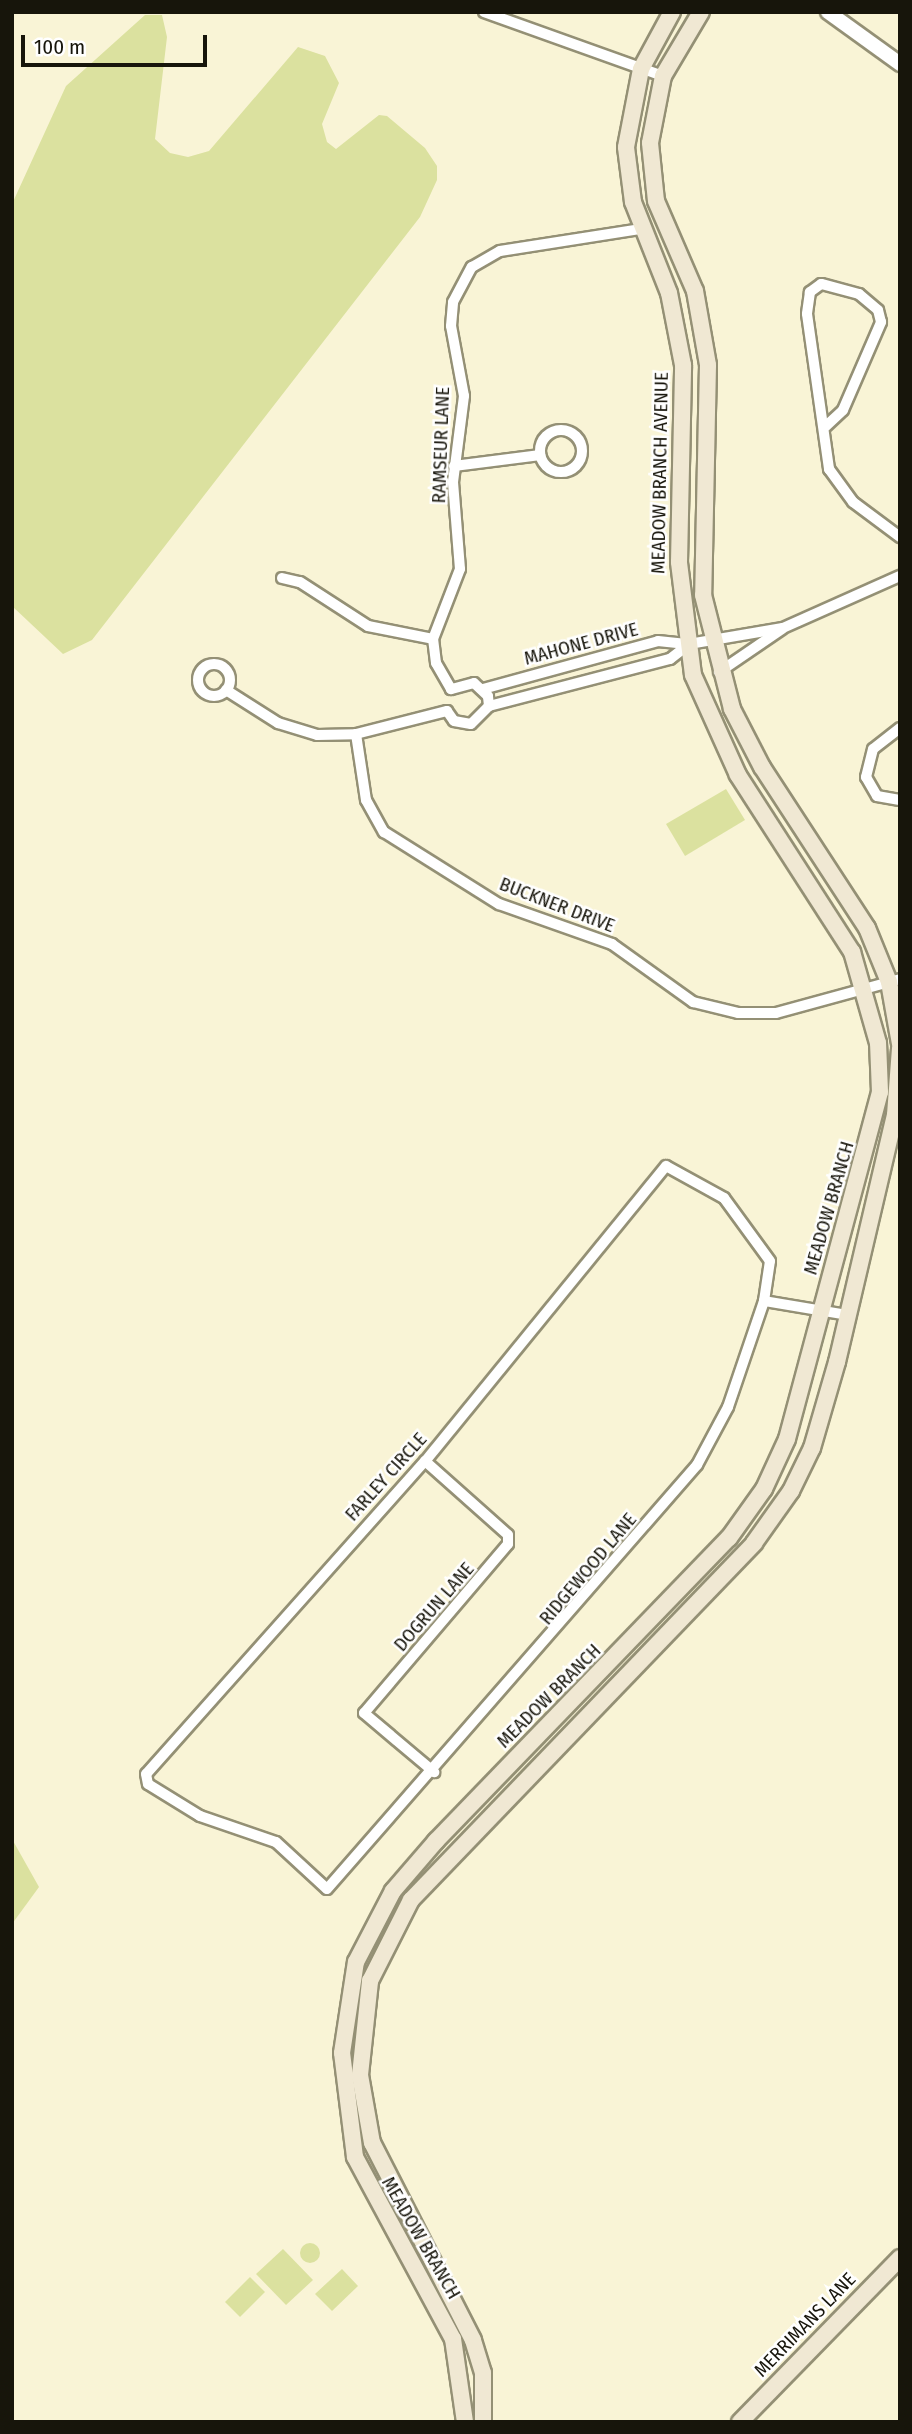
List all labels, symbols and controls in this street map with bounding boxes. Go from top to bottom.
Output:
scale bar [24,21,210,65]
text: 100 m [34,34,85,60]
street label: MEADOW BRANCH AVENUE [647,372,673,574]
street label: RAMSEUR LANE [428,386,454,504]
street label: MAHONE DRIVE [522,618,640,670]
street label: BUCKNER DRIVE [496,873,618,937]
street label: MEADOW BRANCH [799,1139,859,1277]
street label: FARLEY CIRCLE [341,1428,431,1526]
street label: RIDGEWOOD LANE [535,1509,641,1629]
street label: DOGRUN LANE [389,1558,479,1656]
street label: MEADOW BRANCH [492,1639,606,1753]
street label: MEADOW BRANCH [377,2173,465,2303]
street label: MERRIMANS LANE [750,2268,860,2382]

